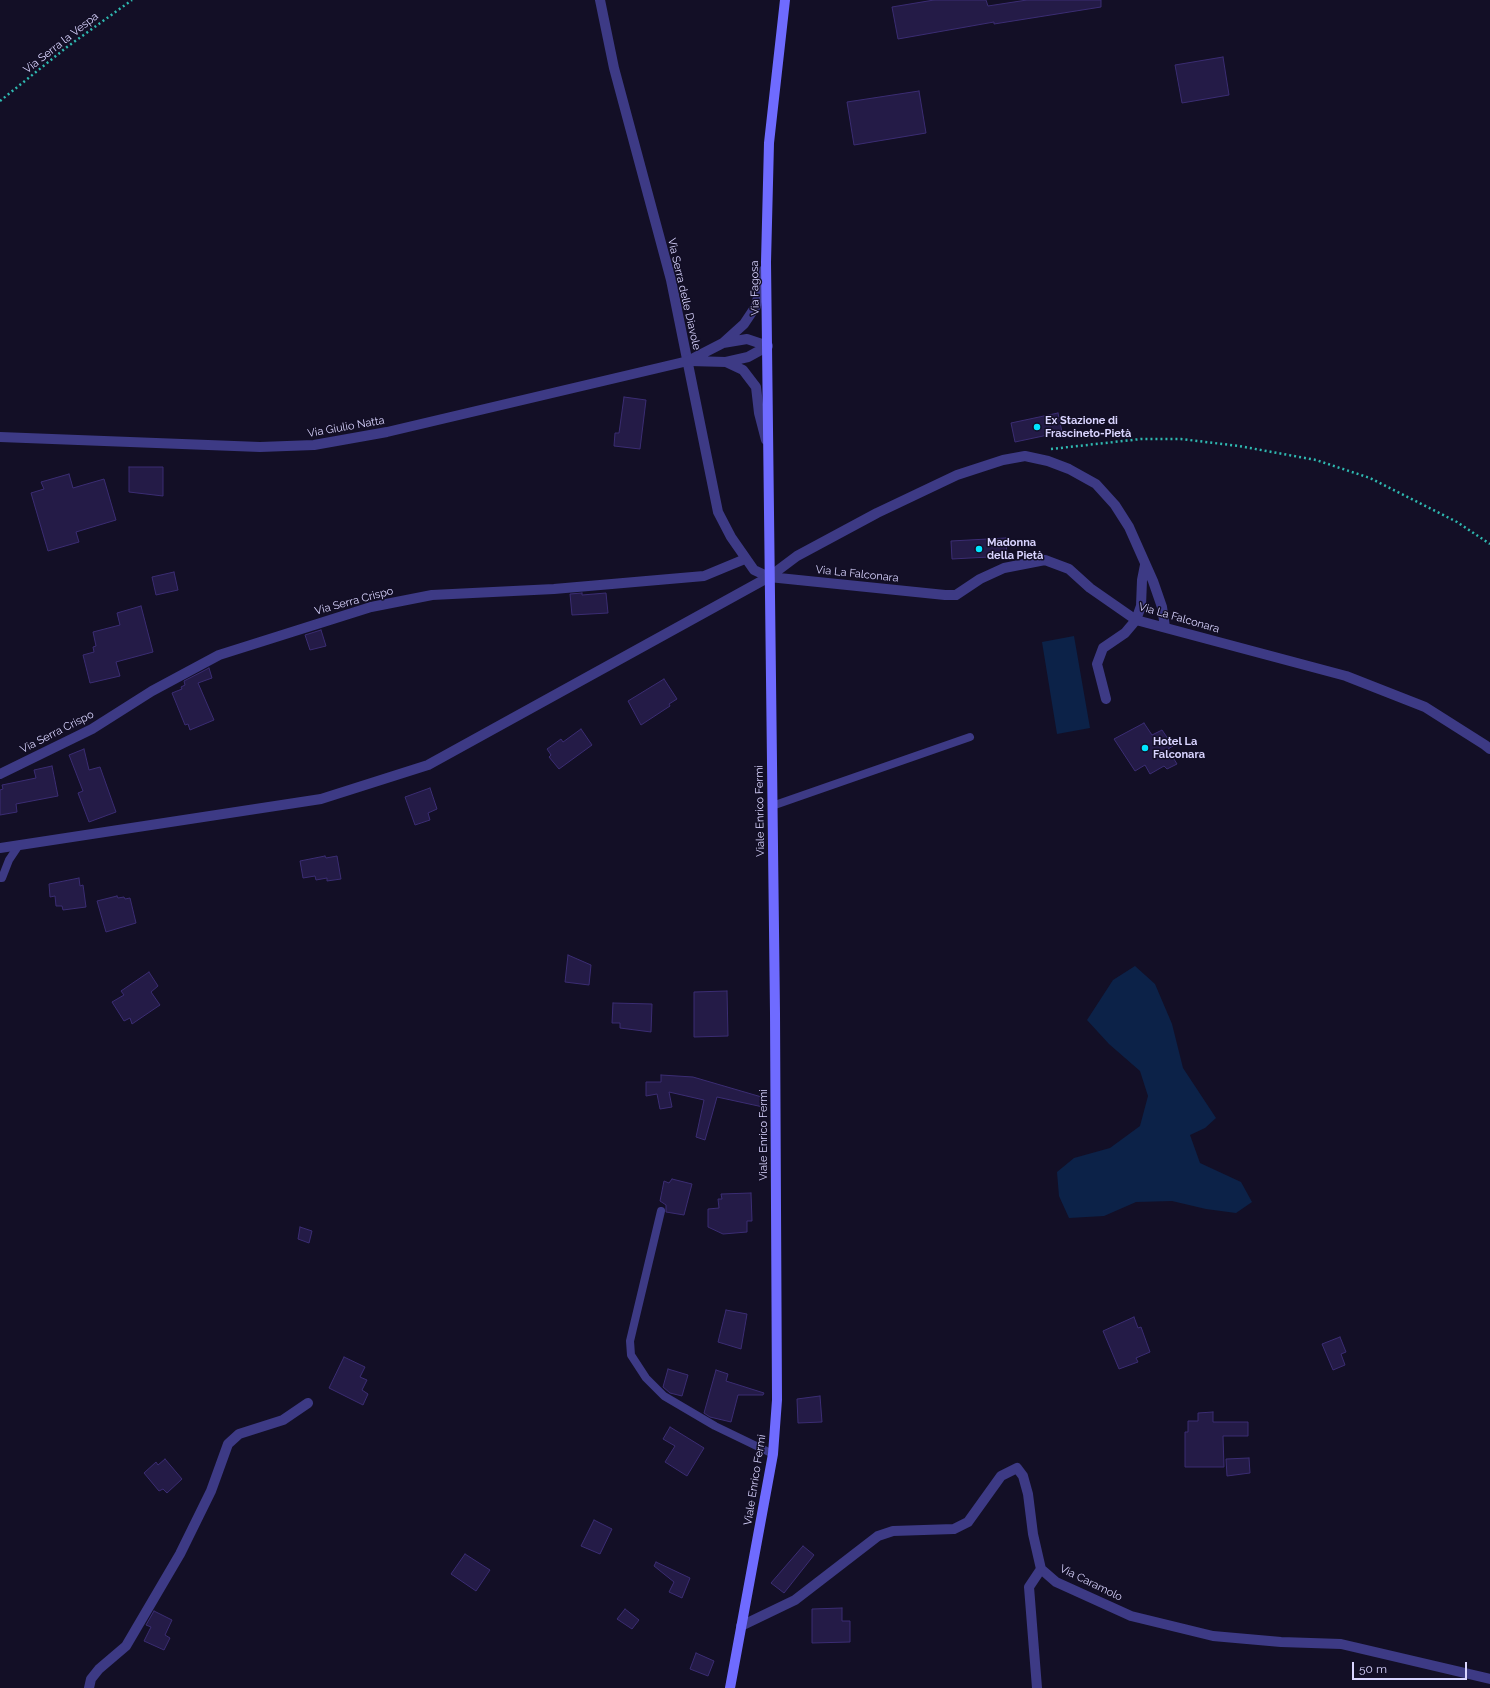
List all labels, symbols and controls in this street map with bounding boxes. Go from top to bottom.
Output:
street label: Via Serra la Vespa [21,10,101,76]
street label: Via Serra delle Diavole [665,237,703,351]
street label: Via Fagosa [748,260,762,316]
street label: Via Giulio Natta [306,414,386,440]
place label: Ex Stazione di Frascineto-Pietà [1045,414,1131,440]
marker: Ex Stazione di Frascineto-Pietà [1032,422,1042,432]
place label: Madonna della Pietà [987,536,1043,562]
marker: Madonna della Pietà [974,544,984,554]
street label: Via La Falconara [815,563,899,585]
street label: Via Serra Crispo [313,584,395,618]
street label: Via La Falconara [1137,600,1221,636]
street label: Via Serra Crispo [18,708,96,756]
place label: Hotel La Falconara [1153,735,1205,761]
marker: Hotel La Falconara [1140,743,1150,753]
street label: Viale Enrico Fermi [753,765,767,857]
street label: Viale Enrico Fermi [757,1089,771,1181]
street label: Viale Enrico Fermi [741,1434,769,1526]
street label: Via Caramolo [1057,1562,1125,1604]
scale bar [1354,1654,1469,1680]
text: 50 m [1359,1662,1387,1676]

